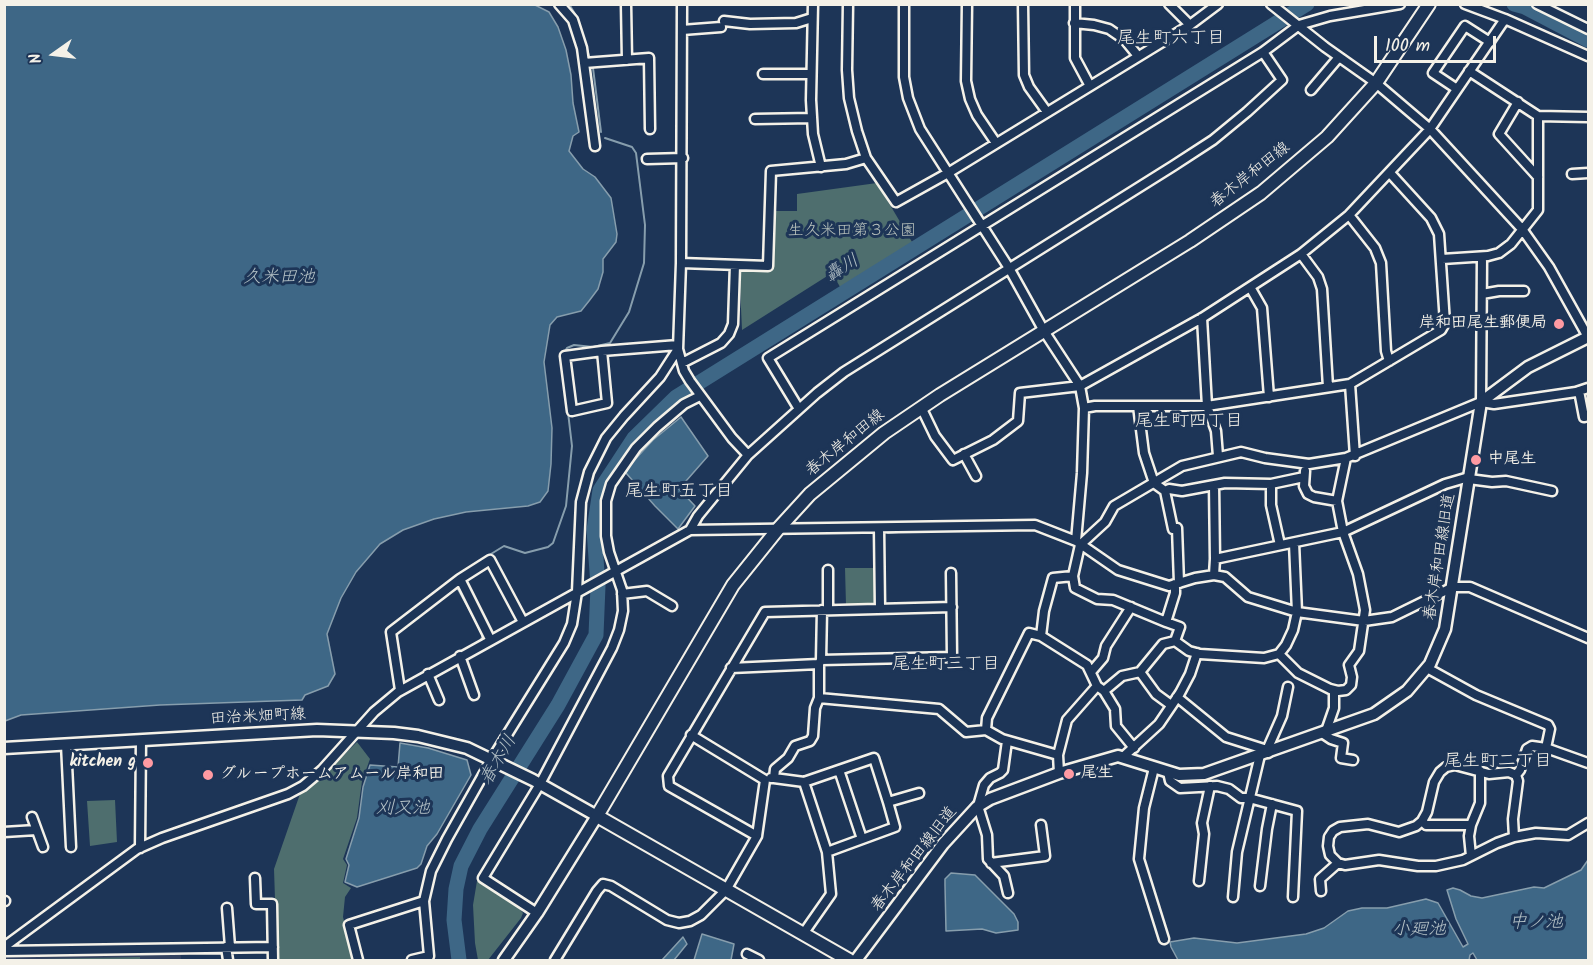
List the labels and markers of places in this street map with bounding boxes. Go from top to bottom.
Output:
place label: 岸和田尾生郵便局 [1419,314,1547,334]
marker: 岸和田尾生郵便局 [1552,317,1566,331]
place label: 中尾生 [1488,450,1536,470]
marker: 中尾生 [1469,453,1483,467]
place label: kitchen g [69,753,136,773]
marker: kitchen g [141,756,155,770]
place label: 尾生 [1081,764,1113,784]
place label: グループホームアムール岸和田 [220,765,444,785]
marker: 尾生 [1062,767,1076,781]
marker: グループホームアムール岸和田 [201,768,215,782]

